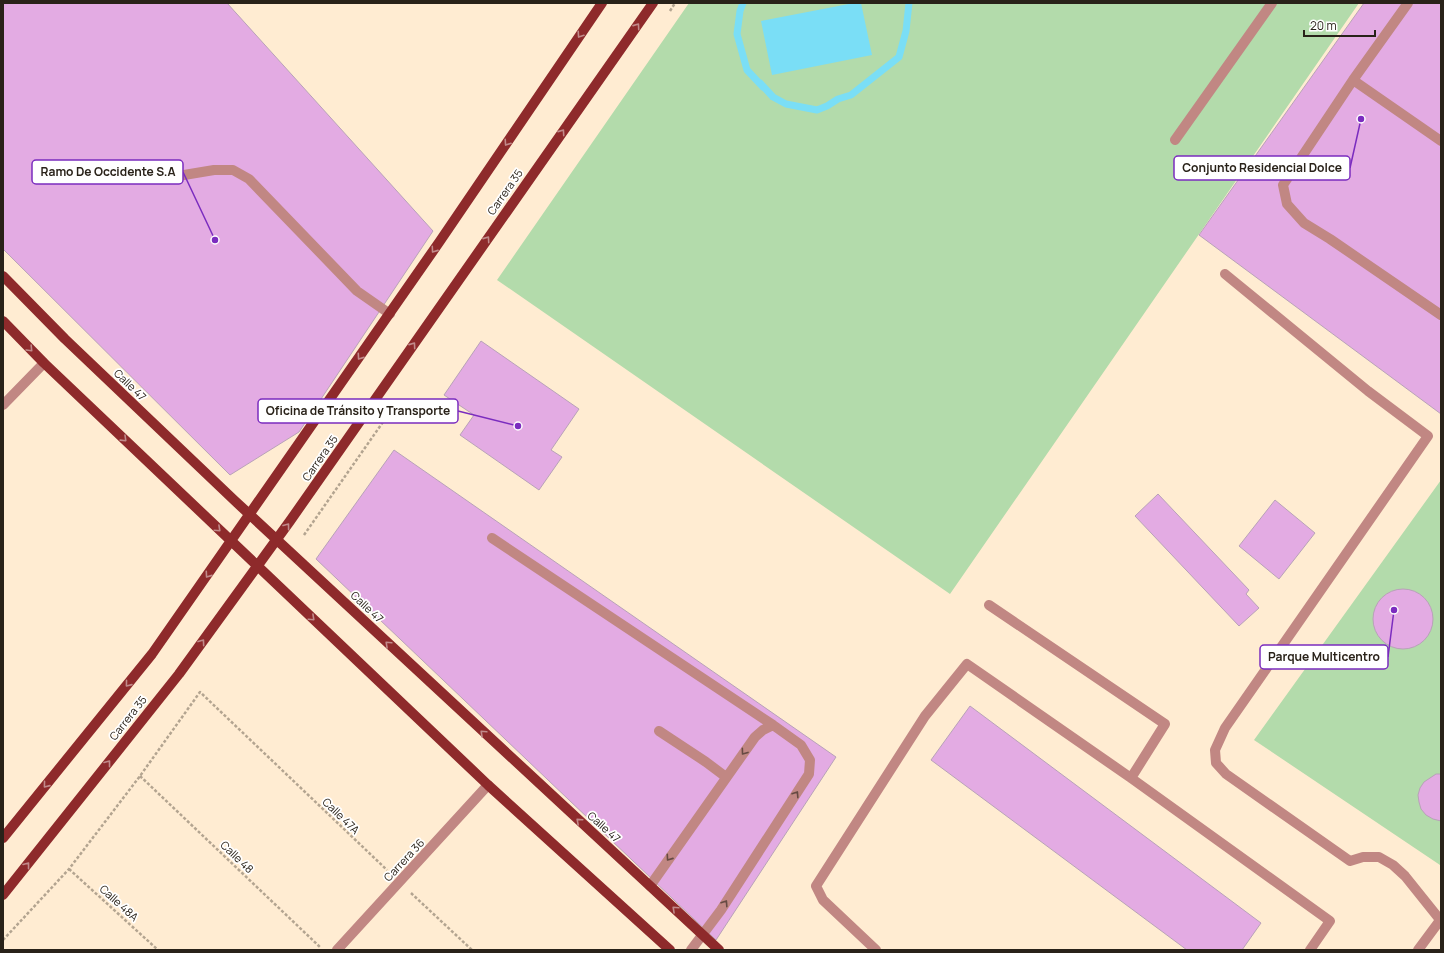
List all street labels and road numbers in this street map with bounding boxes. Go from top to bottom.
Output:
street label: Carrera 35 [483,166,526,218]
street label: Calle 47 [111,365,150,404]
street label: Carrera 35 [298,432,341,484]
street label: Calle 47 [348,588,387,626]
street label: Carrera 35 [105,692,150,743]
street label: Calle 47A [319,794,363,837]
street label: Calle 47 [585,808,624,846]
street label: Carrera 36 [380,835,427,884]
street label: Calle 48 [218,837,257,876]
street label: Calle 48A [97,881,142,924]

